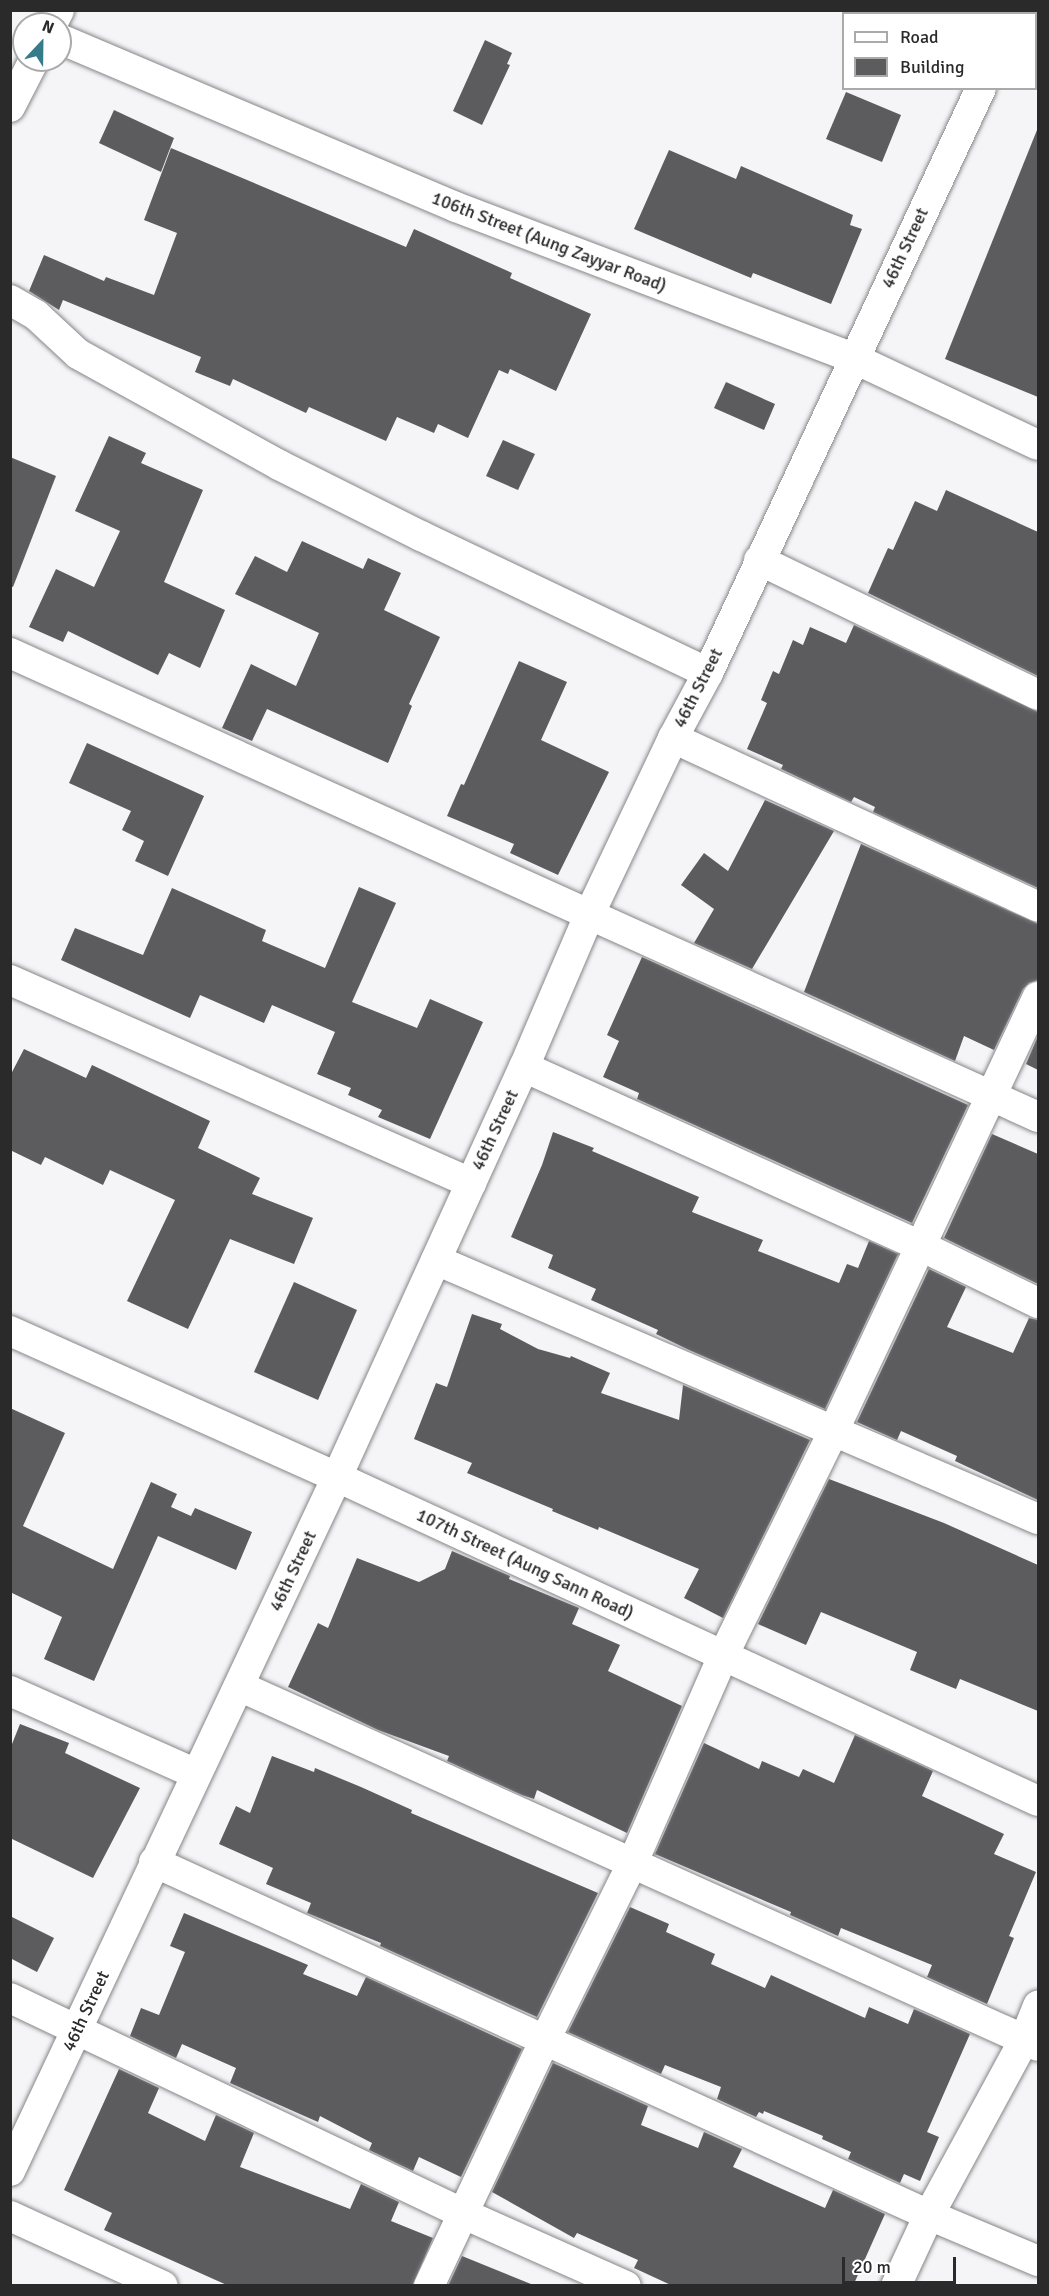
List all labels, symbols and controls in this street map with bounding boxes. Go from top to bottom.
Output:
north arrow [12,12,72,72]
legend [842,12,1037,90]
text: N [39,16,57,39]
text: Road [900,26,939,48]
text: Building [900,56,964,78]
street label: 106th Street (Aung Zayyar Road) [429,187,669,297]
street label: 46th Street [877,204,933,292]
street label: 46th Street [669,645,727,731]
street label: 46th Street [467,1086,523,1174]
street label: 107th Street (Aung Sann Road) [413,1504,637,1624]
street label: 46th Street [265,1527,321,1615]
street label: 46th Street [58,1967,114,2055]
scale bar [845,2245,959,2283]
text: 20 m [853,2256,891,2278]

